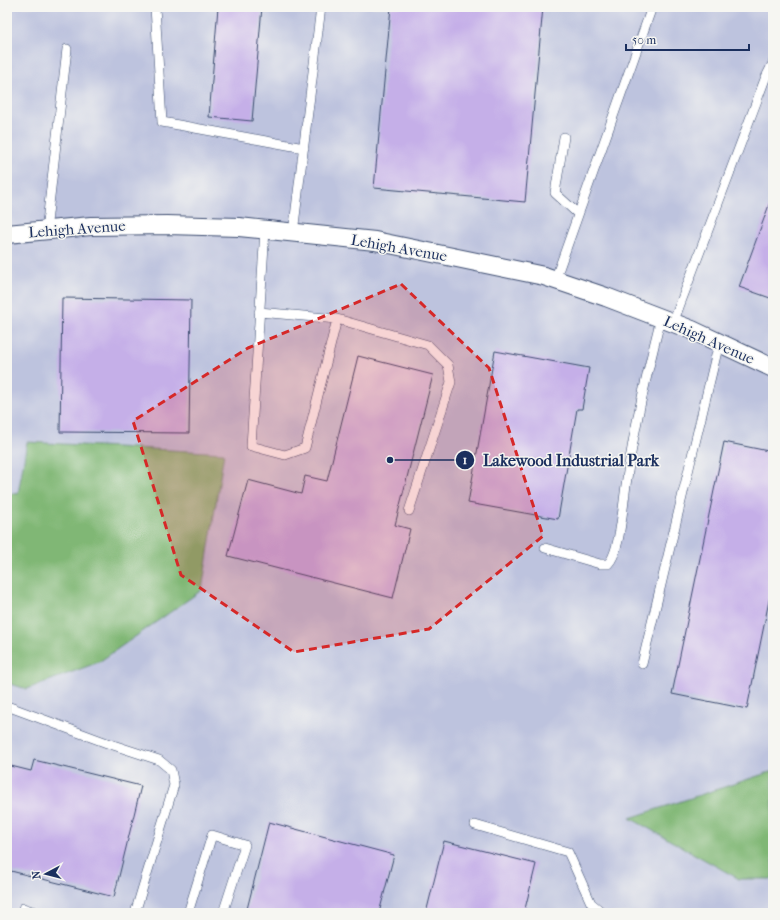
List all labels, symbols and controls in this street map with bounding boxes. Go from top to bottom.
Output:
scale bar [626,26,749,52]
text: 50 m [632,33,656,47]
street label: Lehigh Avenue [28,217,127,241]
street label: Lehigh Avenue [350,231,449,265]
street label: Lehigh Avenue [661,312,758,368]
callout: Lakewood Industrial Park [455,446,668,474]
text: Lakewood Industrial Park [483,451,660,470]
text: 1 [463,453,467,467]
north arrow [26,854,66,894]
text: N [30,870,44,880]

